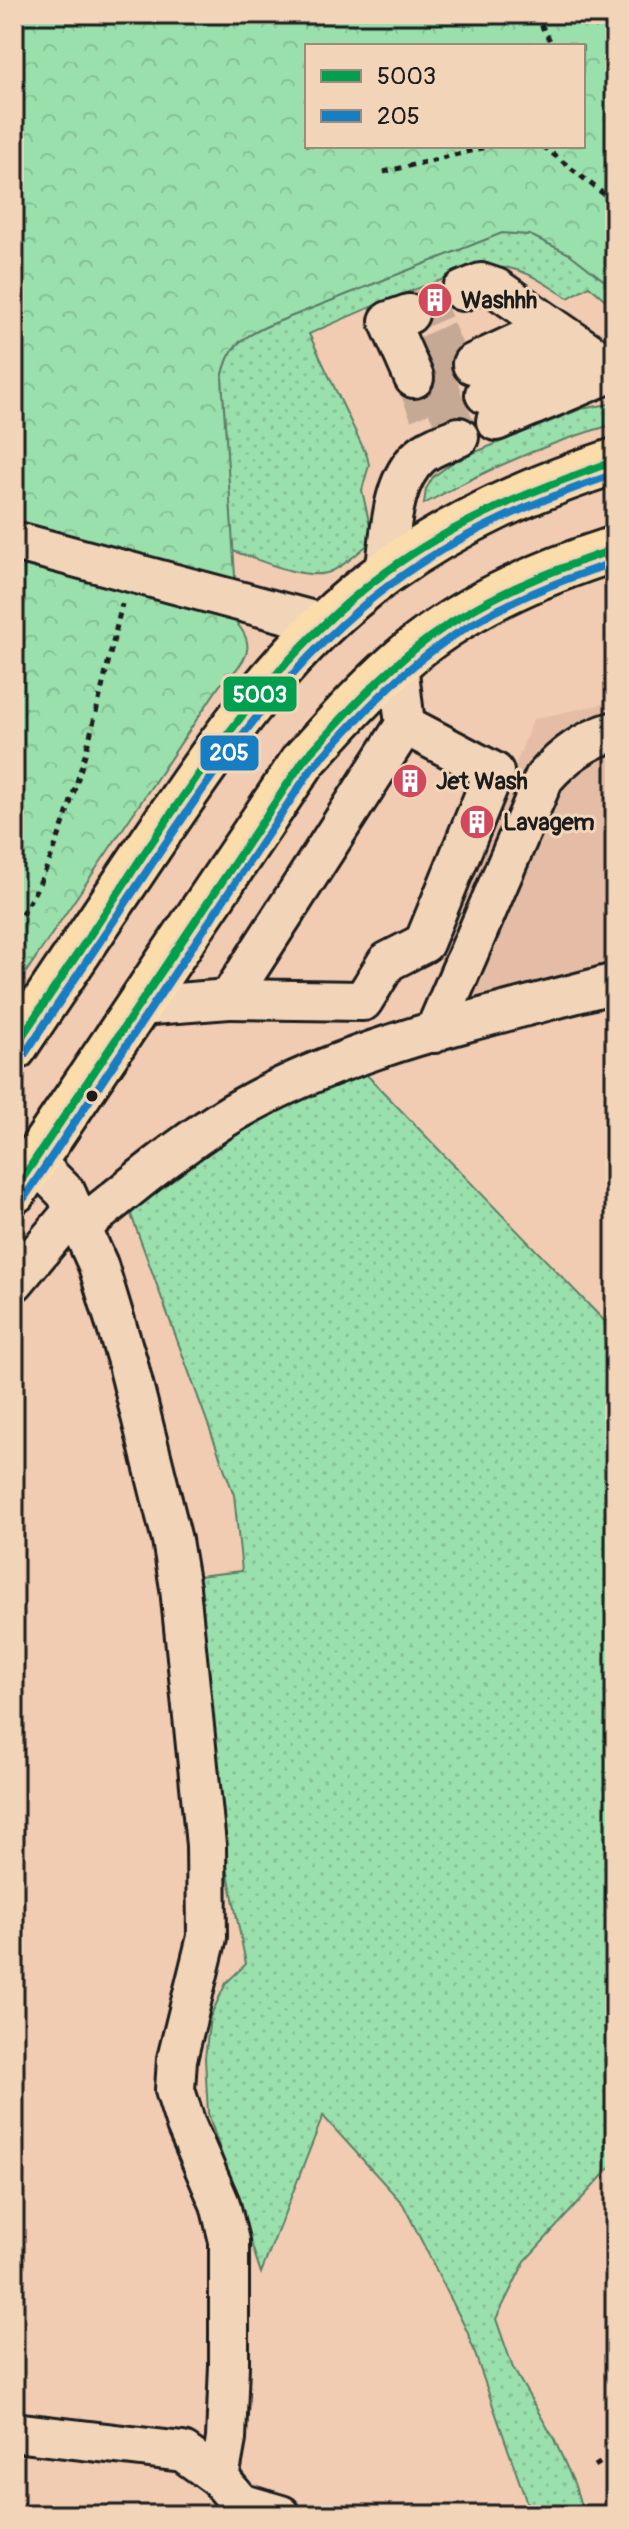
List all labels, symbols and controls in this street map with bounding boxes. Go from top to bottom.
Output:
legend [305,44,585,148]
text: 5003 [377,62,436,91]
text: 205 [377,102,420,131]
building icon: Washhh [416,281,454,319]
place label: Washhh [461,286,537,315]
line badge: 5003 [222,675,298,713]
text: 5003 [233,681,287,709]
line badge: 205 [199,734,260,772]
text: 205 [209,739,249,767]
building icon: Jet Wash [391,762,429,800]
place label: Jet Wash [436,767,528,796]
building icon: Lavagem [458,803,496,841]
place label: Lavagem [503,808,595,837]
unlabelled marker [84,1088,100,1104]

